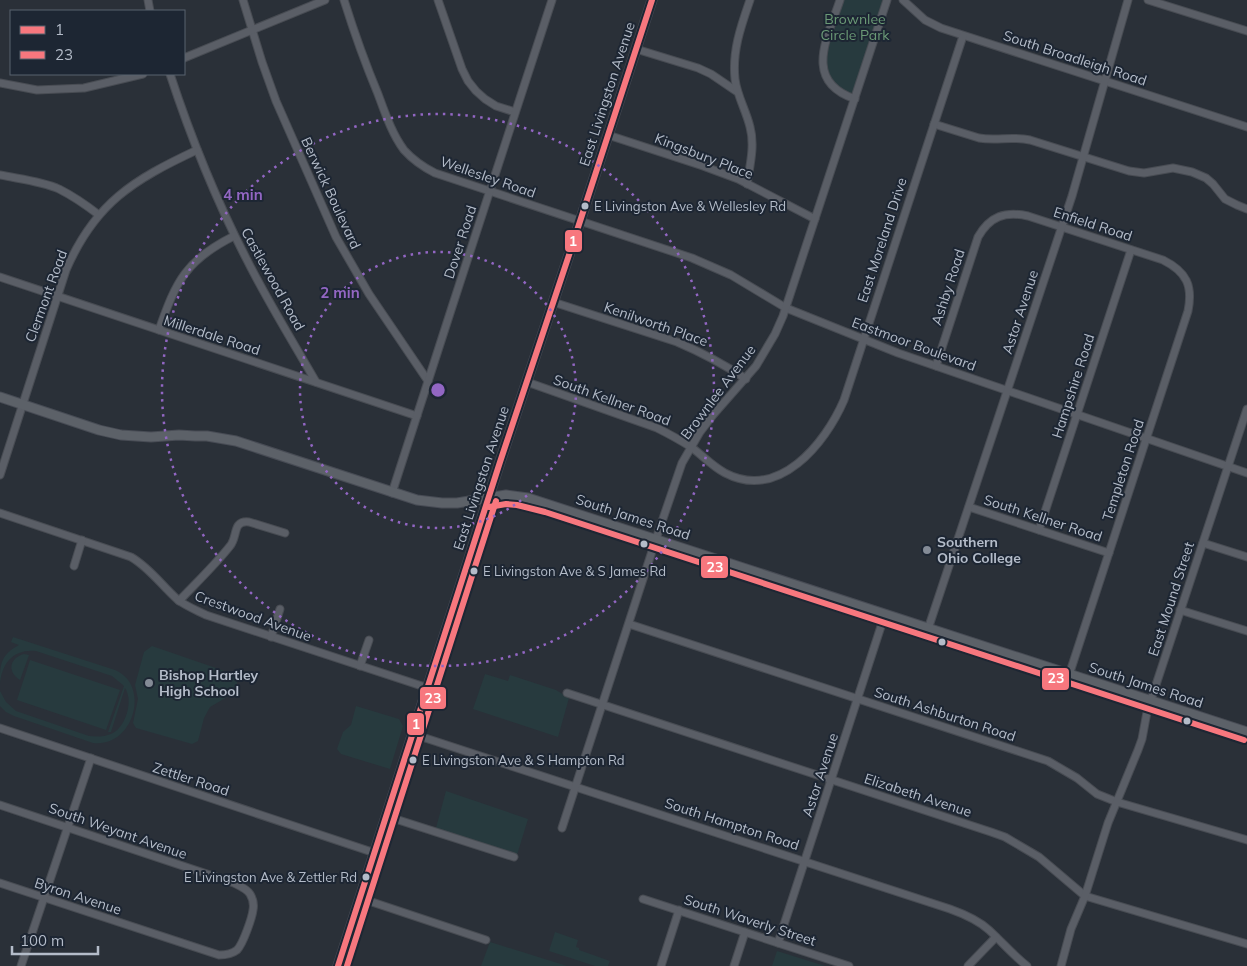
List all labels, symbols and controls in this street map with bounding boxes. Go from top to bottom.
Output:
legend [10,10,185,75]
park label: Brownlee Circle Park [821,10,890,44]
text: 1 [55,20,64,39]
street label: East Livingston Avenue [575,20,639,168]
street label: South Broadleigh Road [1001,26,1149,90]
text: 23 [55,45,73,64]
street label: Kingsbury Place [652,129,756,183]
street label: Berwick Boulevard [297,134,365,252]
street label: Wellesley Road [438,152,538,202]
street label: East Moreland Drive [853,175,911,305]
text: 4 min [223,185,263,204]
place label: E Livingston Ave & Wellesley Rd [594,198,786,214]
marker: E Livingston Ave & Wellesley Rd [580,201,590,211]
street label: Dover Road [440,203,480,281]
street label: Enfield Road [1051,203,1135,245]
street label: Castlewood Road [237,224,309,334]
line badge: 1 [564,229,583,253]
text: 1 [569,232,577,250]
street label: Clermont Road [21,247,71,345]
street label: Ashby Road [927,247,969,327]
street label: Astor Avenue [998,268,1042,356]
text: 2 min [320,283,360,302]
street label: Kenilworth Place [602,298,710,350]
street label: Millerdale Road [162,311,262,359]
street label: Eastmoor Boulevard [849,313,979,375]
street label: Hampshire Road [1048,331,1098,441]
street label: Brownlee Avenue [677,341,759,443]
street label: South Kellner Road [551,370,673,430]
centre of rings [429,381,447,399]
street label: East Livingston Avenue [449,404,513,552]
street label: Templeton Road [1098,417,1148,523]
street label: South James Road [573,490,693,544]
street label: South Kellner Road [982,490,1104,546]
place label: Southern Ohio College [937,533,1021,567]
unlabelled marker [639,539,649,549]
street label: East Mound Street [1144,540,1198,658]
marker: Southern Ohio College [921,544,933,556]
line badge: 23 [700,555,729,579]
text: 23 [707,558,723,576]
place label: E Livingston Ave & S James Rd [483,563,666,579]
marker: E Livingston Ave & S James Rd [469,566,479,576]
street label: Crestwood Avenue [192,587,314,645]
unlabelled marker [937,637,947,647]
street label: South James Road [1086,658,1206,712]
place label: Bishop Hartley High School [159,666,259,700]
line badge: 23 [1041,667,1070,691]
text: 23 [1048,669,1064,687]
marker: Bishop Hartley High School [143,677,155,689]
street label: South Ashburton Road [872,683,1018,745]
line badge: 23 [419,686,447,710]
text: 23 [425,689,441,707]
line badge: 1 [406,712,425,736]
text: 1 [412,715,420,733]
unlabelled marker [1182,716,1192,726]
street label: Astor Avenue [798,731,842,819]
place label: E Livingston Ave & S Hampton Rd [422,752,625,768]
marker: E Livingston Ave & S Hampton Rd [408,755,418,765]
street label: Zettler Road [150,758,232,800]
street label: Elizabeth Avenue [862,769,974,821]
street label: South Hampton Road [662,794,802,854]
street label: South Weyant Avenue [46,799,190,863]
place label: E Livingston Ave & Zettler Rd [184,869,357,885]
marker: E Livingston Ave & Zettler Rd [361,872,371,882]
street label: Byron Avenue [32,873,124,919]
street label: South Waverly Street [682,890,818,950]
scale bar [12,924,99,956]
text: 100 m [20,931,64,950]

